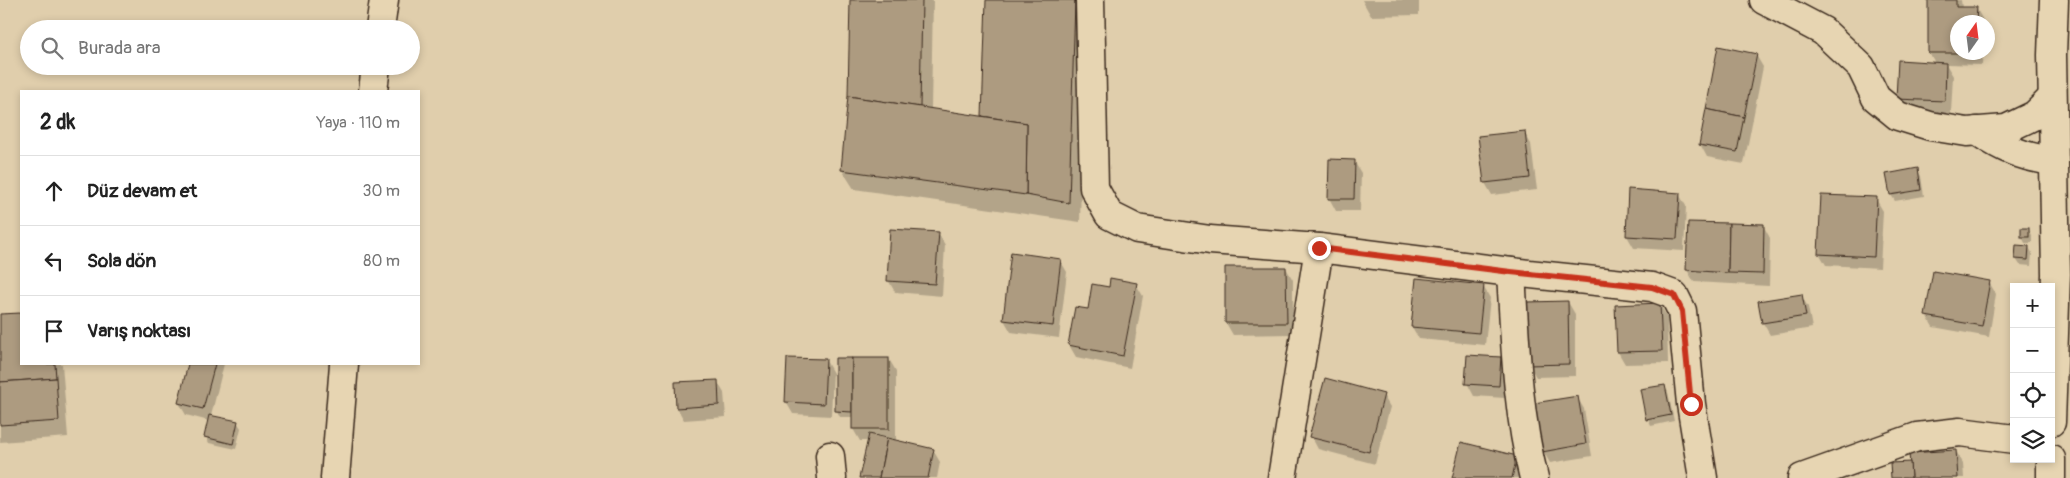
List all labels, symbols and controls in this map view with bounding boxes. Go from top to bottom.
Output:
north arrow [1950,15,1995,60]
search box [20,20,420,75]
icon: search [38,34,66,62]
text: Burada ara [78,36,161,60]
text: 2 dk [40,109,75,136]
text: Yaya · 110 m [316,113,400,133]
icon: ahead [40,177,68,205]
text: Düz devam et [87,179,197,203]
text: 30 m [362,181,400,201]
route end [1308,237,1331,260]
icon: left [40,247,68,275]
text: Sola dön [87,249,156,273]
text: 80 m [363,251,400,271]
map controls [2010,283,2055,463]
button: + [2010,283,2055,328]
icon: arrive [40,317,68,345]
text: Varış noktası [87,319,191,343]
button: − [2010,328,2055,373]
button: locate [2010,373,2055,418]
route start [1680,393,1703,416]
button: layers [2010,418,2055,463]

